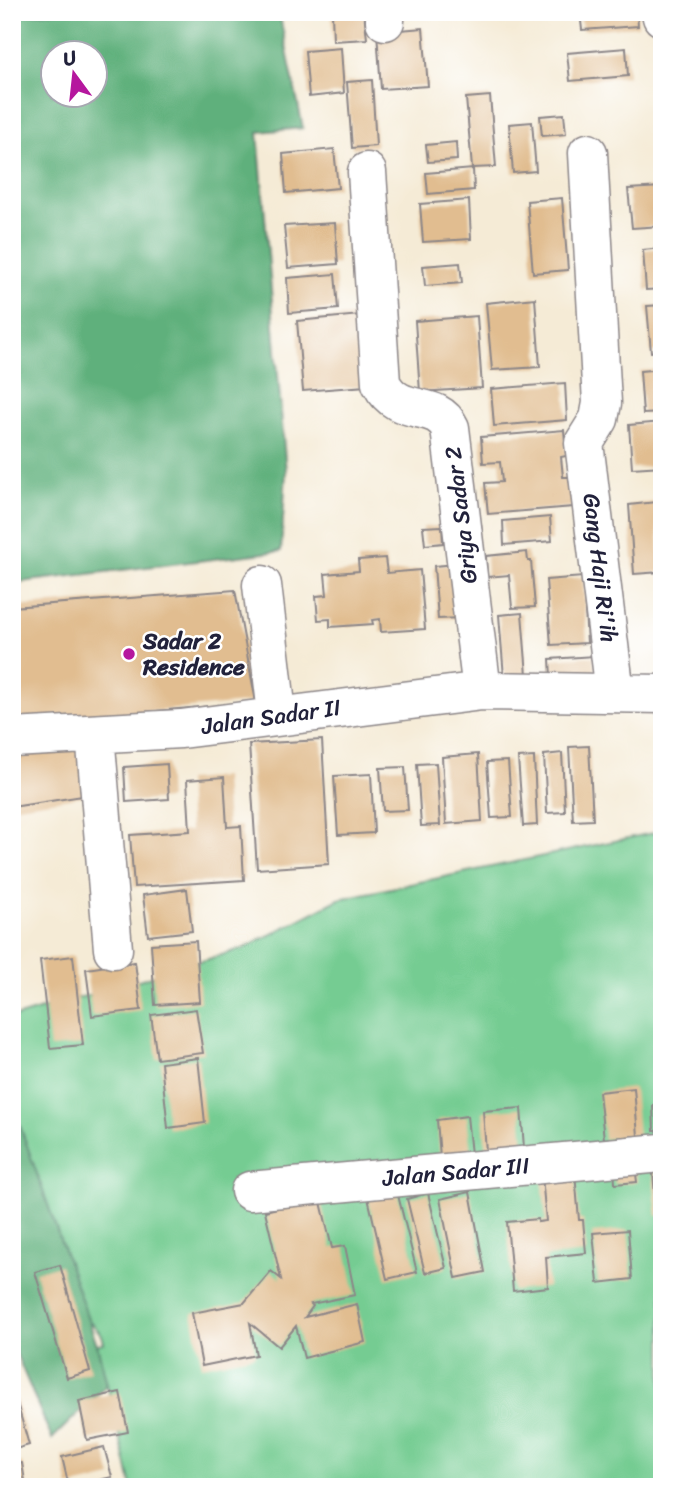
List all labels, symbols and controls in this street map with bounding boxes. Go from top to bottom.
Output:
north arrow [38,38,108,108]
text: U [59,40,81,76]
street label: Griya Sadar 2 [432,444,490,586]
street label: Gang Haji Ri'ih [571,491,629,645]
place label: Sadar 2 Residence [142,621,245,688]
marker: Sadar 2 Residence [121,646,137,662]
street label: Jalan Sadar II [198,687,343,747]
street label: Jalan Sadar III [380,1145,531,1199]

